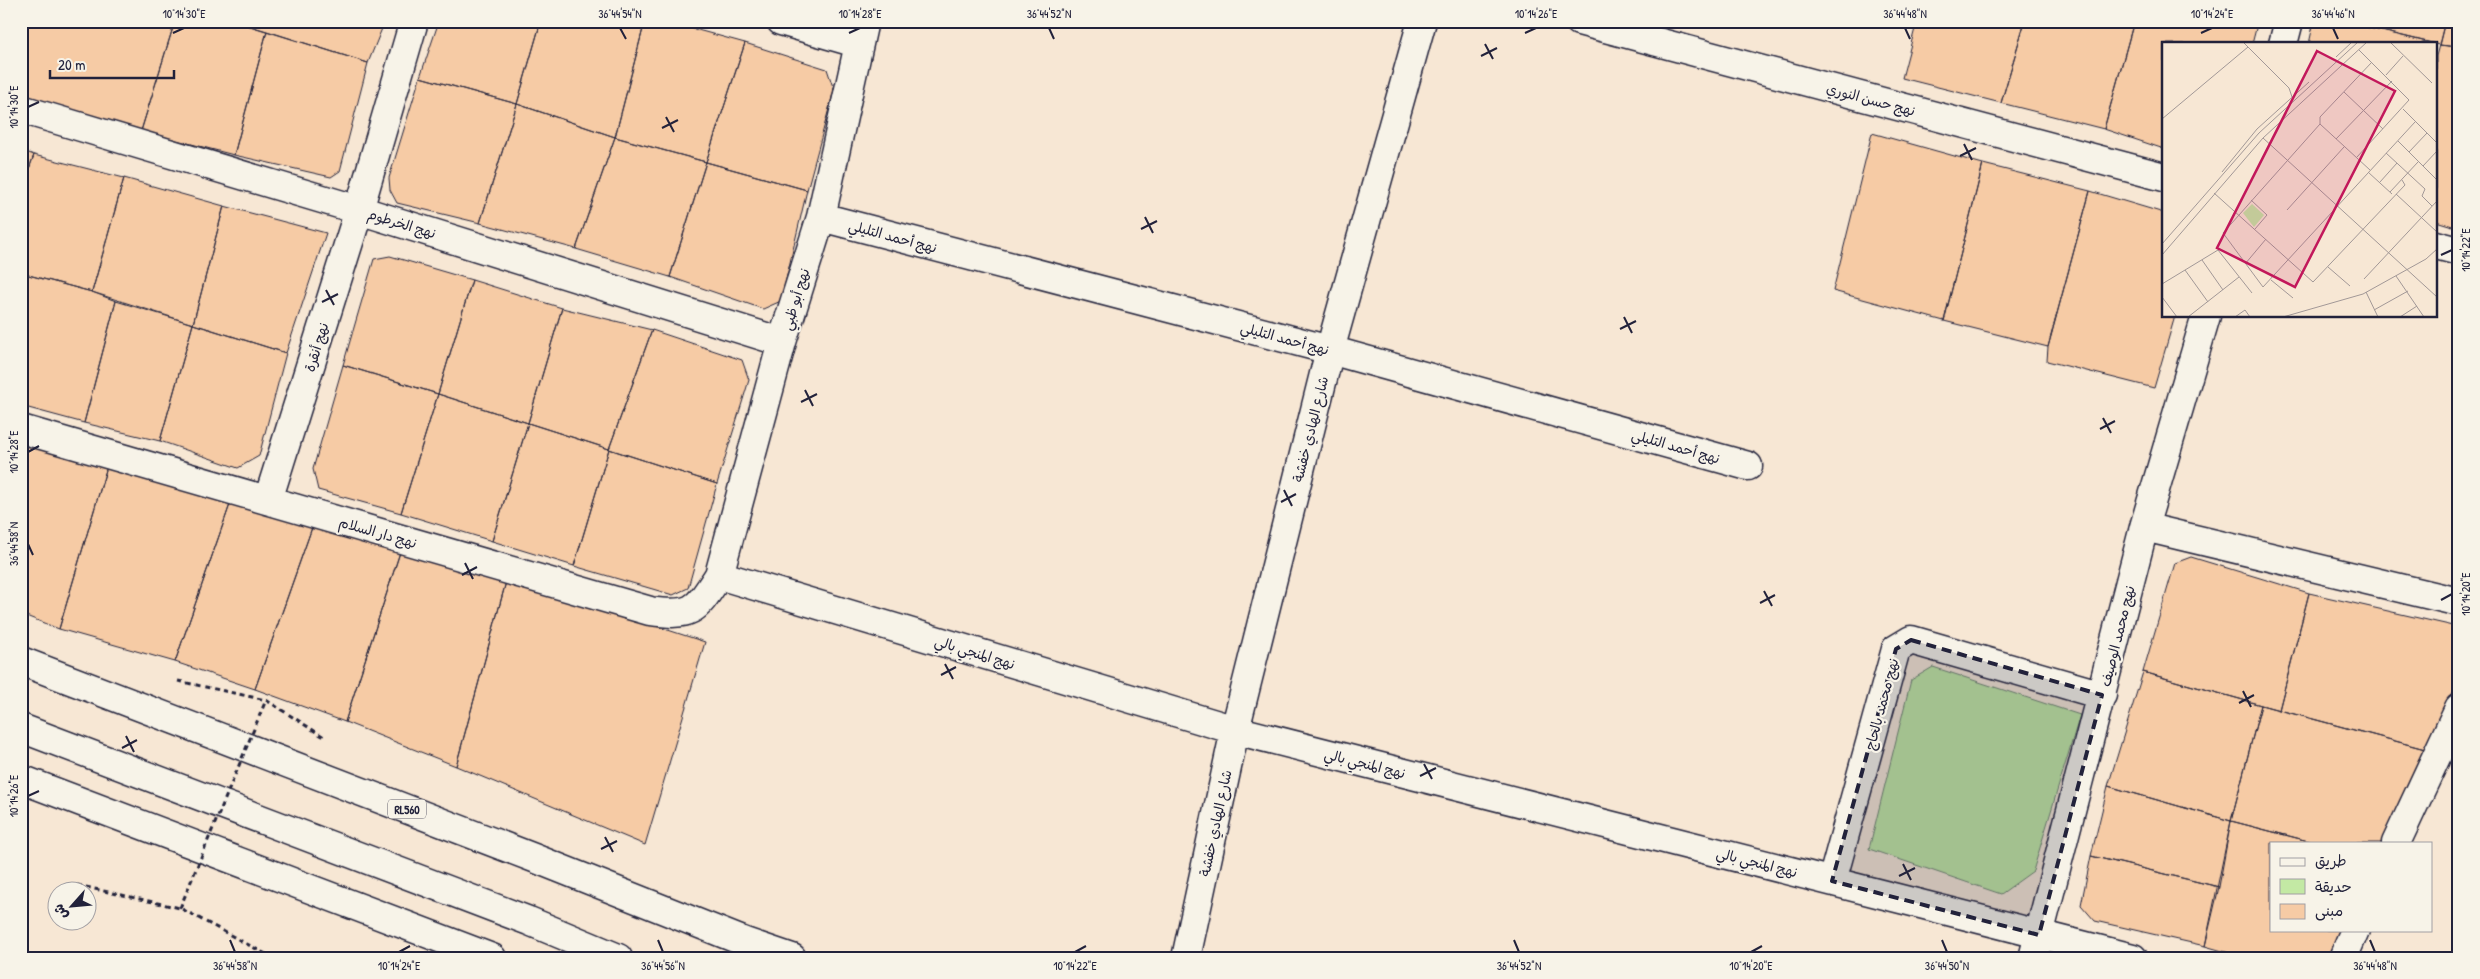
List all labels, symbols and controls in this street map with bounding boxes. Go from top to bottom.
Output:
text: 10°14'30"E [162,5,206,22]
text: 36°44'54"N [598,5,642,22]
text: 10°14'28"E [838,5,882,22]
text: 36°44'52"N [1027,5,1071,22]
text: 10°14'26"E [1515,5,1558,22]
text: 36°44'48"N [1883,5,1927,22]
text: 10°14'24"E [2191,5,2234,22]
text: 36°44'46"N [2311,5,2355,22]
inset map [2162,42,2438,318]
scale bar [50,48,174,80]
text: 20 m [58,54,85,75]
street label: نهج حسن النوري [1824,78,1918,122]
text: 10°14'30"E [5,85,22,129]
street label: نهج الخرطوم [365,204,438,244]
street label: نهج أحمد التليلي [846,215,939,261]
text: 10°14'22"E [2457,228,2474,272]
street label: نهج أبو ظبي [777,266,817,334]
street label: نهج أحمد التليلي [1238,317,1331,363]
street label: نهج أنقرة [300,320,333,374]
street label: شارع الهادي خفشة [1288,374,1334,484]
street label: نهج أحمد التليلي [1629,424,1722,472]
text: 10°14'28"E [5,430,22,474]
street label: نهج دار السلام [336,512,419,554]
text: 36°44'58"N [5,522,22,566]
text: 10°14'20"E [2457,572,2474,616]
street label: نهج محمد الوصيف [2095,583,2140,689]
street label: نهج المنجي بالي [931,631,1017,677]
street label: نهج محمد بالحاج [1860,656,1903,752]
street label: نهج المنجي بالي [1321,744,1408,786]
street label: شارع الهادي خفشة [1194,768,1238,878]
text: 10°14'26"E [5,774,22,817]
road number: RL560 [388,800,426,819]
legend [2270,842,2432,932]
street label: نهج المنجي بالي [1713,843,1800,885]
text: طريق [2315,850,2347,871]
text: حديقة [2315,876,2352,897]
north arrow [48,882,98,932]
text: مبنى [2315,900,2343,921]
text: ش [48,901,72,923]
text: 36°44'58"N [213,957,257,974]
text: 10°14'24"E [378,957,421,974]
text: 36°44'56"N [641,957,685,974]
text: 10°14'22"E [1053,957,1097,974]
text: 36°44'52"N [1497,957,1541,974]
text: 10°14'20"E [1729,957,1773,974]
text: 36°44'50"N [1925,957,1969,974]
text: 36°44'48"N [2353,957,2397,974]

